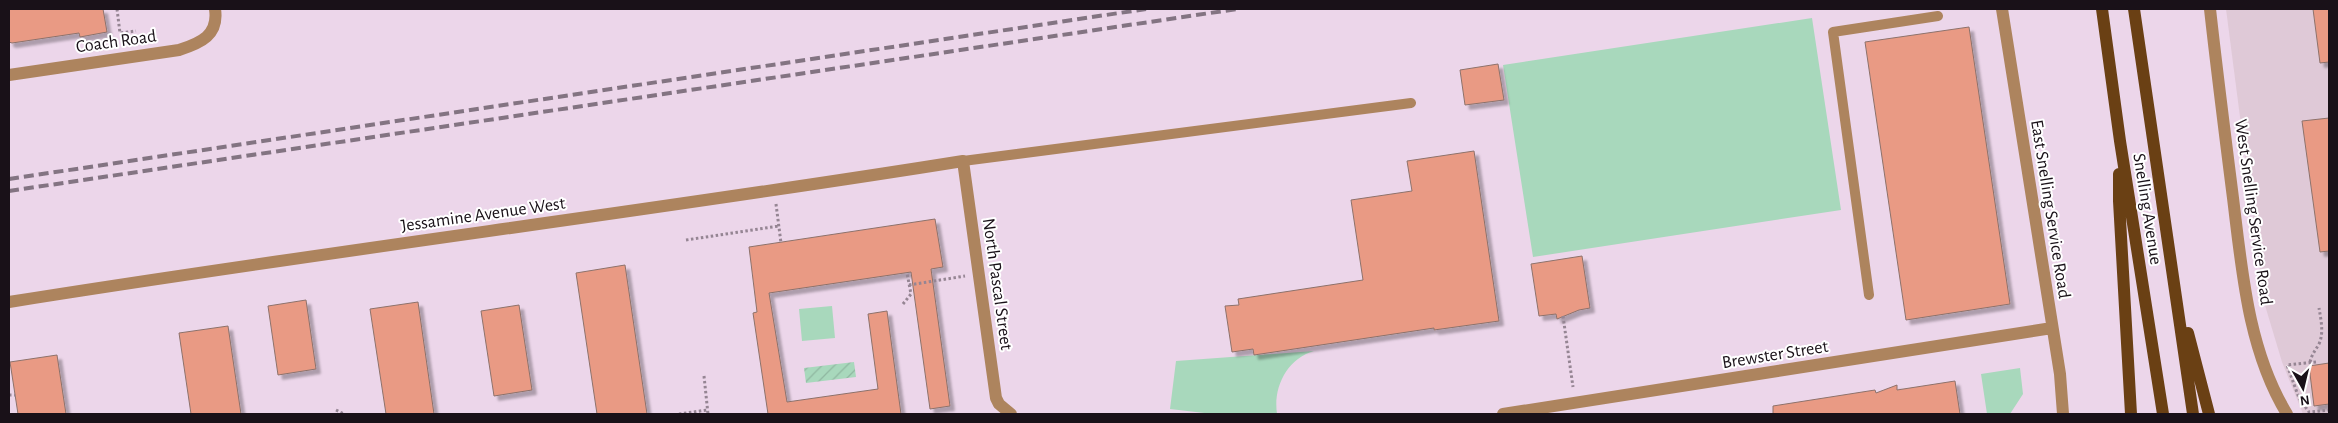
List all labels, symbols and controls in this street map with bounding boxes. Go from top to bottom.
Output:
street label: Coach Road [75,27,158,57]
street label: West Snelling Service Road [2231,118,2275,306]
street label: East Snelling Service Road [2027,119,2073,300]
street label: Snelling Avenue [2129,152,2165,266]
street label: Jessamine Avenue West [400,195,567,235]
street label: North Pascal Street [979,217,1015,352]
street label: Brewster Street [1721,338,1830,372]
north arrow [2278,363,2328,413]
text: N [2299,392,2310,407]

